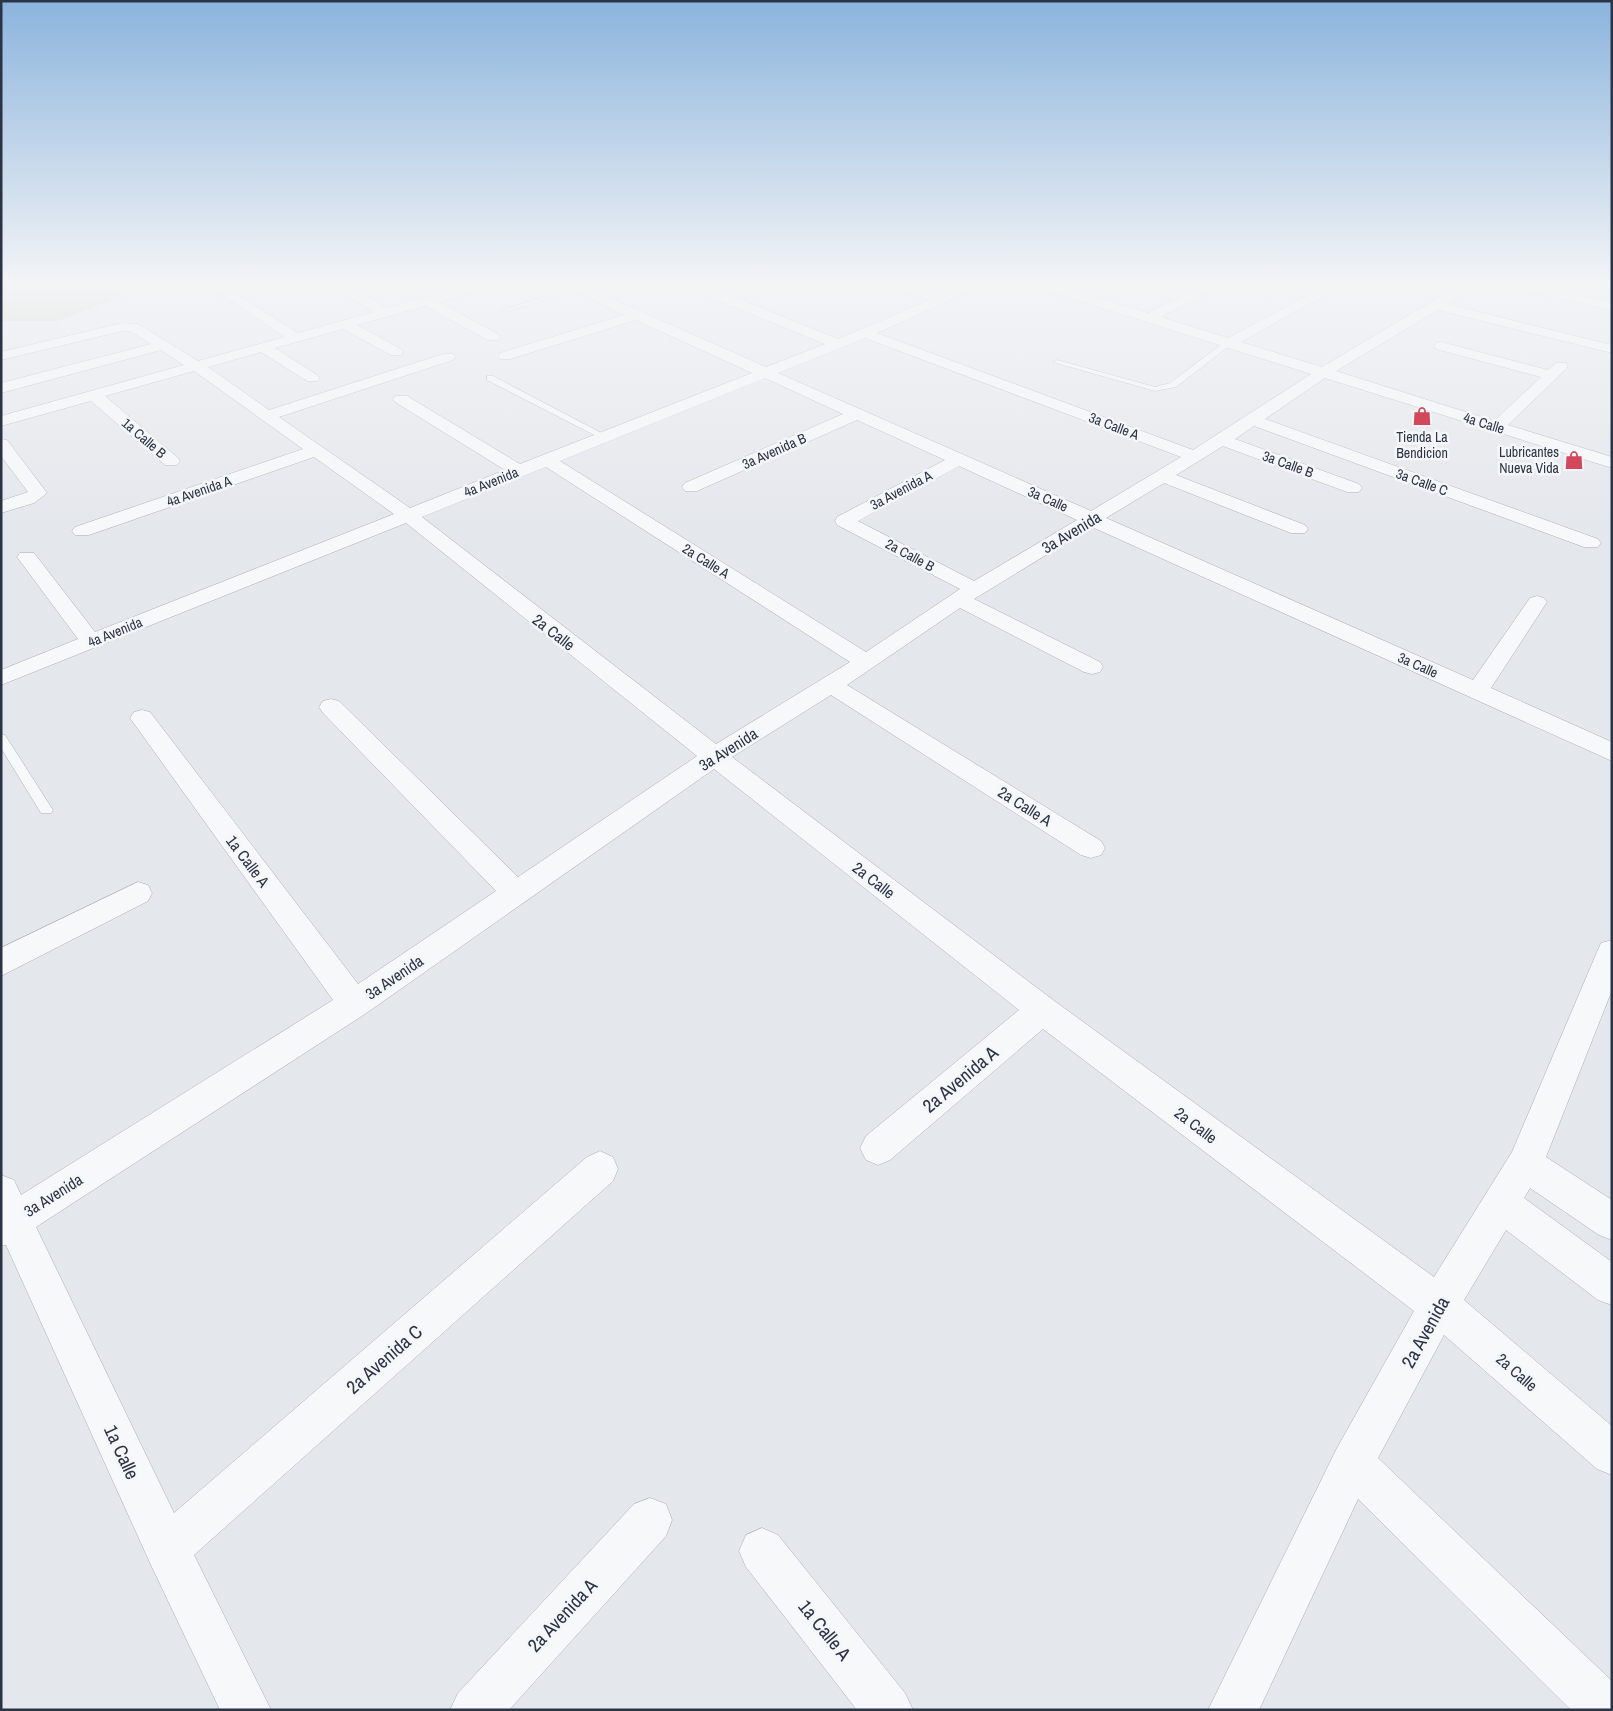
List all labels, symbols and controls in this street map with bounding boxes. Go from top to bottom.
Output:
shop icon: Tienda La Bendicion [1411,405,1433,427]
street label: 3a Calle A [1086,408,1142,444]
street label: 4a Calle [1461,408,1507,438]
street label: 1a Calle B [118,414,170,462]
place label: Tienda La Bendicion [1396,428,1448,462]
street label: 3a Avenida B [739,429,809,473]
place label: Lubricantes Nueva Vida [1499,443,1560,477]
street label: 3a Calle B [1260,446,1316,482]
shop icon: Lubricantes Nueva Vida [1563,449,1585,471]
street label: 4a Avenida [461,463,521,501]
street label: 3a Calle C [1394,464,1450,500]
street label: 3a Avenida A [867,466,935,514]
street label: 4a Avenida A [164,471,234,510]
street label: 3a Calle [1025,482,1071,516]
street label: 3a Avenida [1037,505,1105,558]
street label: 2a Calle B [882,535,938,576]
street label: 2a Calle A [679,539,733,583]
street label: 2a Calle [528,609,580,655]
street label: 4a Avenida [85,613,145,651]
street label: 3a Calle [1395,648,1441,682]
street label: 3a Avenida [694,722,762,776]
street label: 2a Calle A [994,781,1056,831]
street label: 1a Calle A [221,830,275,892]
street label: 2a Calle [848,857,900,903]
street label: 3a Avenida [361,949,428,1004]
street label: 2a Avenida A [917,1039,1004,1118]
street label: 2a Calle [1170,1102,1222,1148]
street label: 3a Avenida [19,1168,87,1222]
street label: 2a Avenida [1395,1291,1455,1372]
street label: 2a Avenida C [340,1319,428,1399]
street label: 2a Calle [1492,1348,1542,1396]
street label: 1a Calle [98,1421,146,1483]
street label: 2a Avenida A [521,1572,603,1657]
street label: 1a Calle A [793,1594,858,1666]

